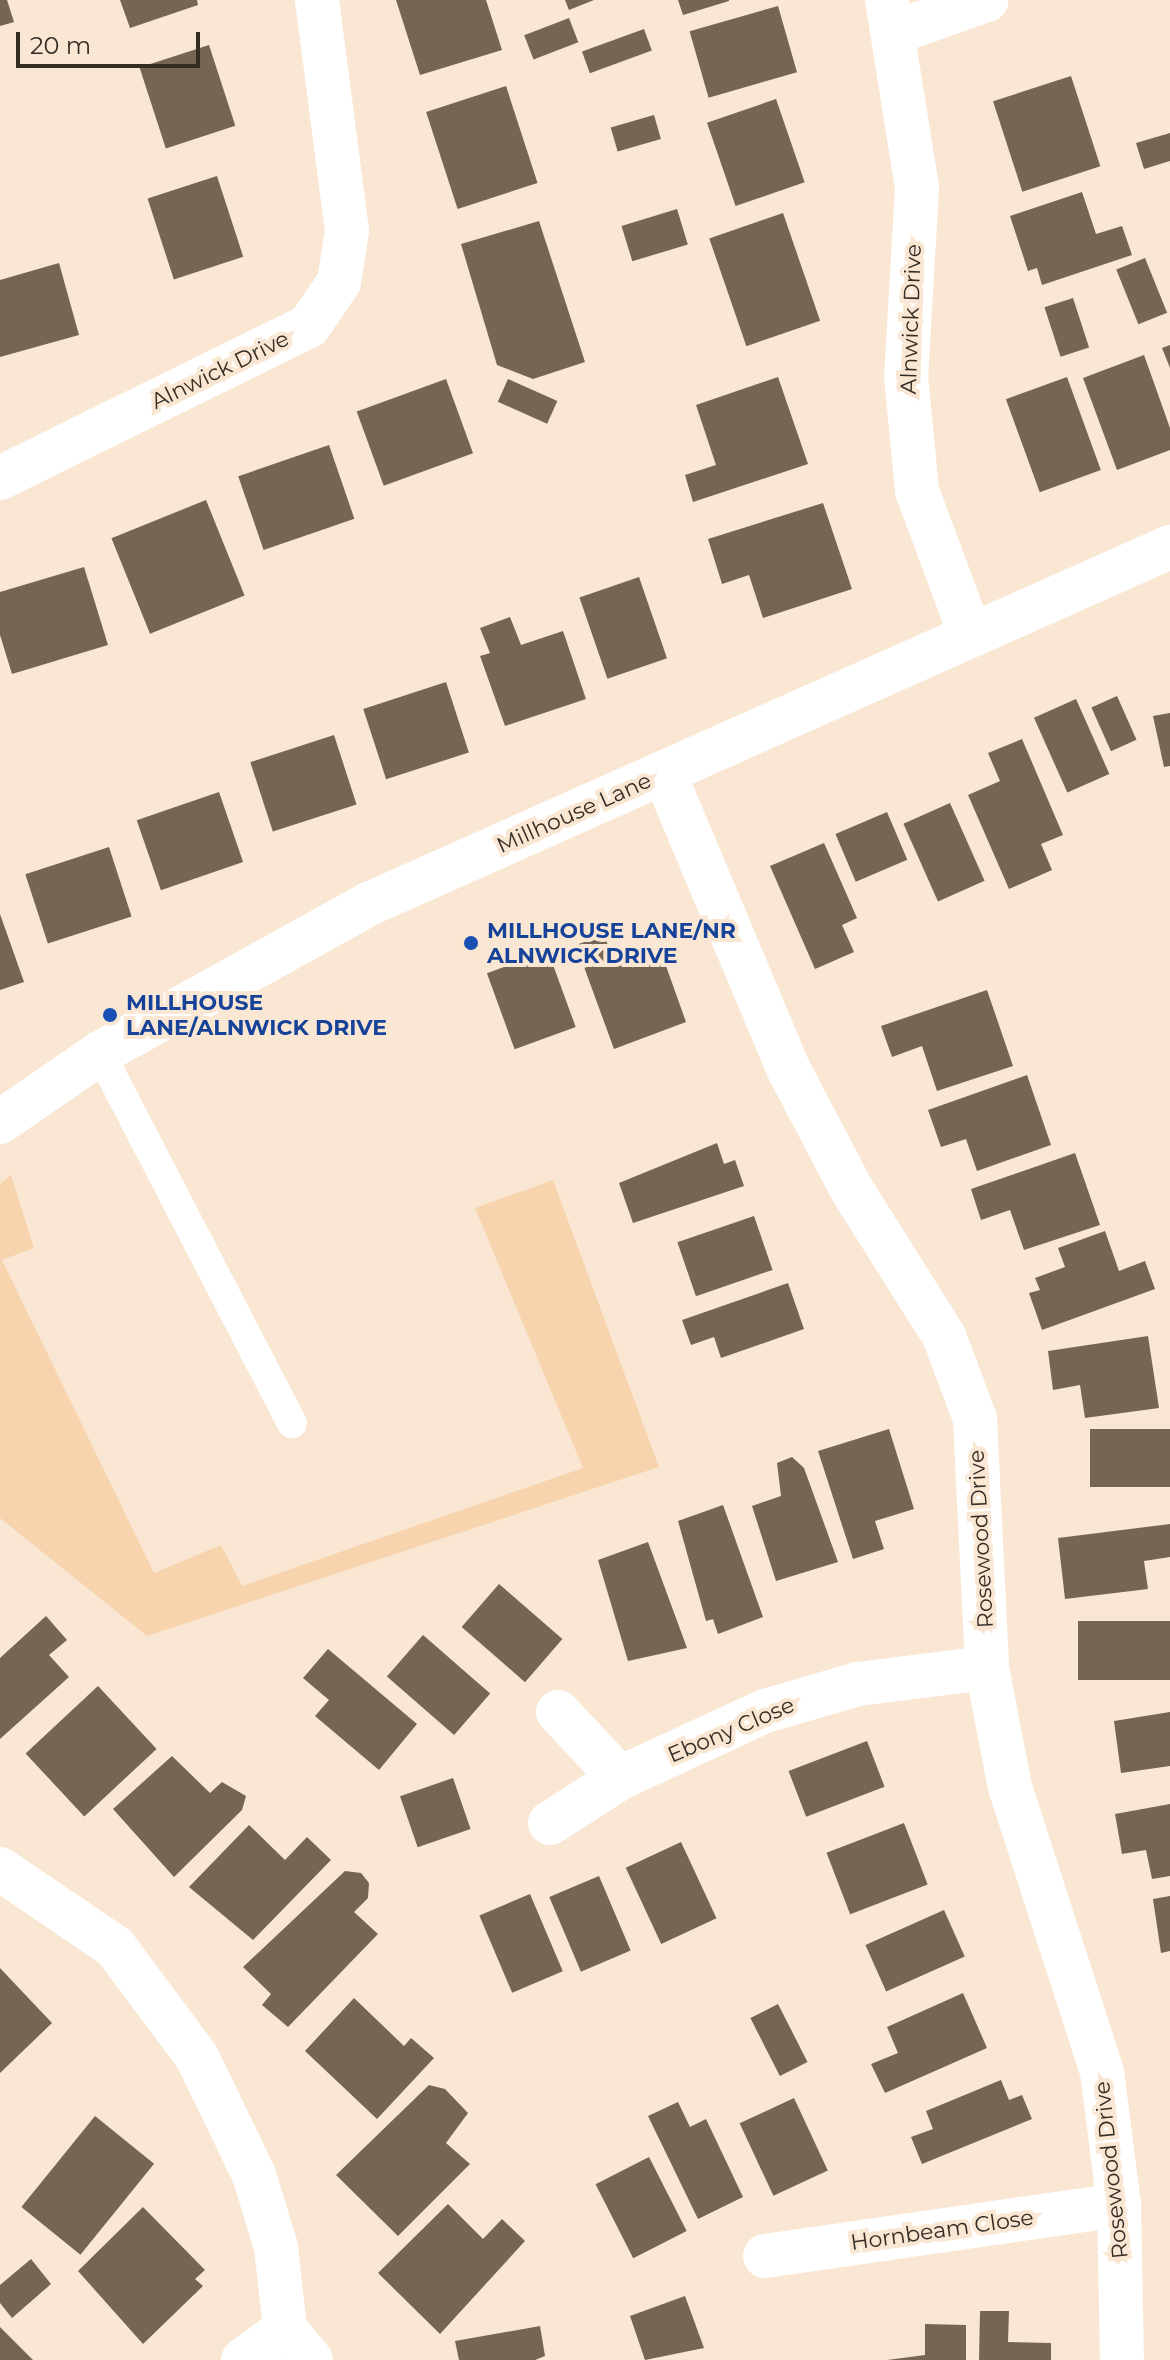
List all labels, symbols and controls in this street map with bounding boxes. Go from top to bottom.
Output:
scale bar [20,16,204,66]
text: 20 m [30,31,91,60]
street label: Alnwick Drive [895,243,927,395]
street label: Alnwick Drive [147,325,293,415]
street label: Millhouse Lane [493,767,655,859]
place label: MILLHOUSE LANE/NR ALNWICK DRIVE [487,917,736,968]
marker: MILLHOUSE LANE/NR ALNWICK DRIVE [462,934,480,952]
place label: MILLHOUSE LANE/ALNWICK DRIVE [126,989,387,1040]
marker: MILLHOUSE LANE/ALNWICK DRIVE [101,1006,119,1024]
street label: Rosewood Drive [963,1449,999,1629]
street label: Ebony Close [664,1691,798,1769]
street label: Rosewood Drive [1089,2080,1133,2260]
street label: Hornbeam Close [849,2204,1035,2256]

